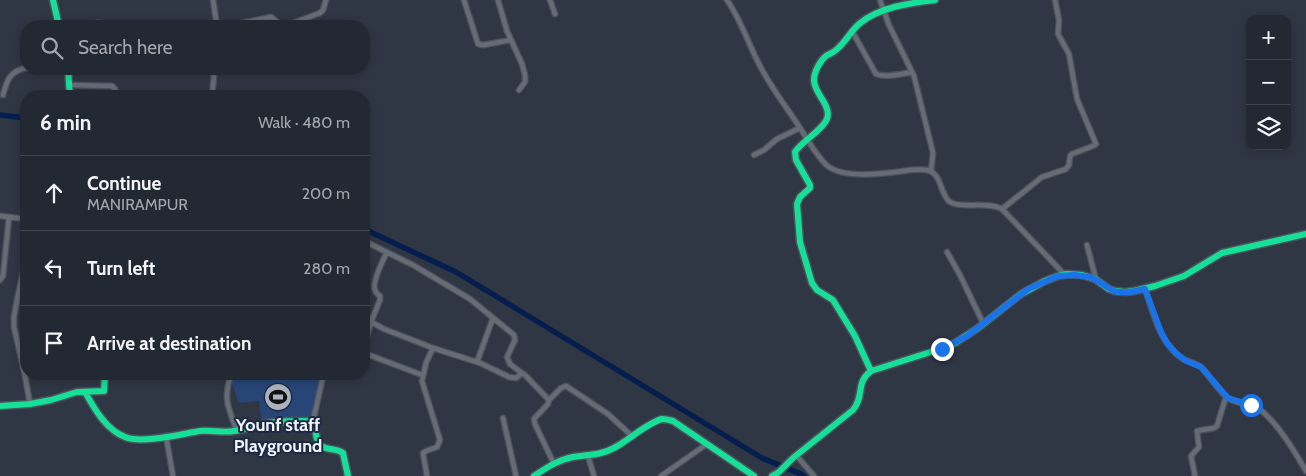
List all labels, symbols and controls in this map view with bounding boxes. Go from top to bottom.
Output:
map controls [1246,15,1291,150]
button: + [1246,15,1291,60]
search box [20,20,370,75]
icon: search [38,34,66,62]
text: Search here [78,36,172,59]
button: − [1246,60,1291,105]
button: layers [1246,105,1291,150]
text: 6 min [40,110,91,135]
text: Walk · 480 m [258,113,350,132]
text: Continue [87,172,161,195]
icon: ahead [40,179,68,207]
text: 200 m [302,184,350,203]
text: MANIRAMPUR [87,195,188,214]
icon: left [40,254,68,282]
text: Turn left [87,257,155,280]
text: 280 m [303,259,350,278]
icon: arrive [40,329,68,357]
text: Arrive at destination [87,332,251,355]
route end [931,338,954,361]
sports icon: Younf staff Playground [263,382,293,412]
route start [1240,394,1263,417]
place label: Younf staff Playground [234,414,322,457]

